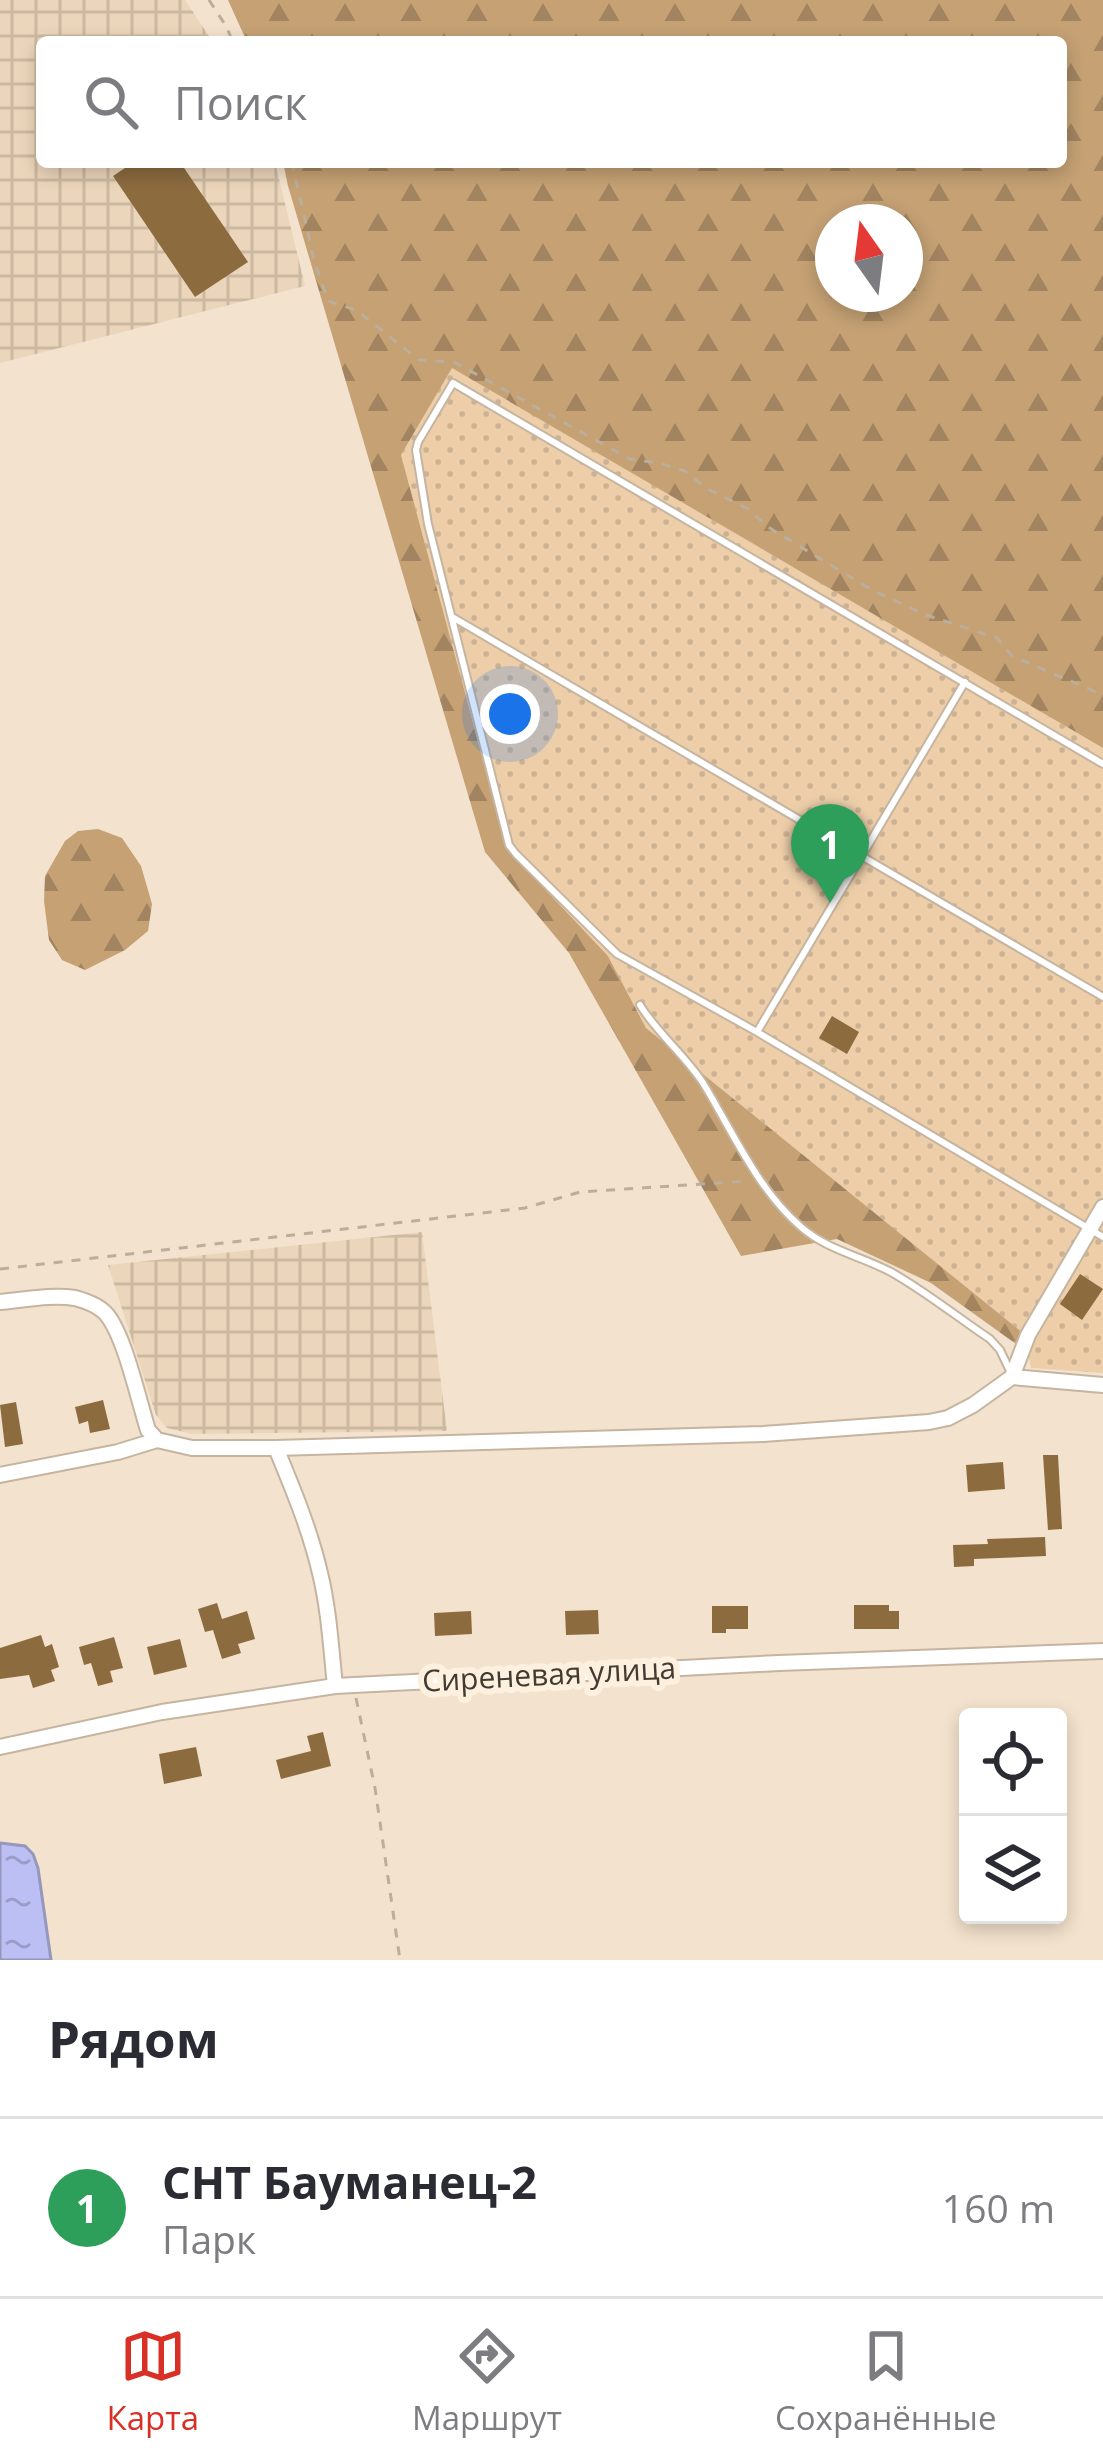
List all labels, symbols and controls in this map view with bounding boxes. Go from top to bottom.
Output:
search box [36,36,1067,168]
icon: search [78,69,144,135]
text: Поиск [174,72,307,133]
north arrow [815,204,923,312]
your location [480,684,540,744]
pin: 1 [791,804,869,903]
street label: Сиреневая улица [421,1646,677,1701]
map controls [959,1708,1067,1924]
button: locate [959,1708,1067,1816]
button: layers [959,1816,1067,1924]
text: Рядом [48,2003,219,2073]
text: СНТ Бауманец-2 [162,2151,537,2212]
text: 1 [76,2181,98,2234]
text: 160 m [942,2181,1055,2234]
text: Парк [162,2212,256,2265]
tab: Карта [107,2323,199,2440]
tab: Маршрут [412,2323,562,2440]
tab: Сохранённые [775,2323,996,2440]

